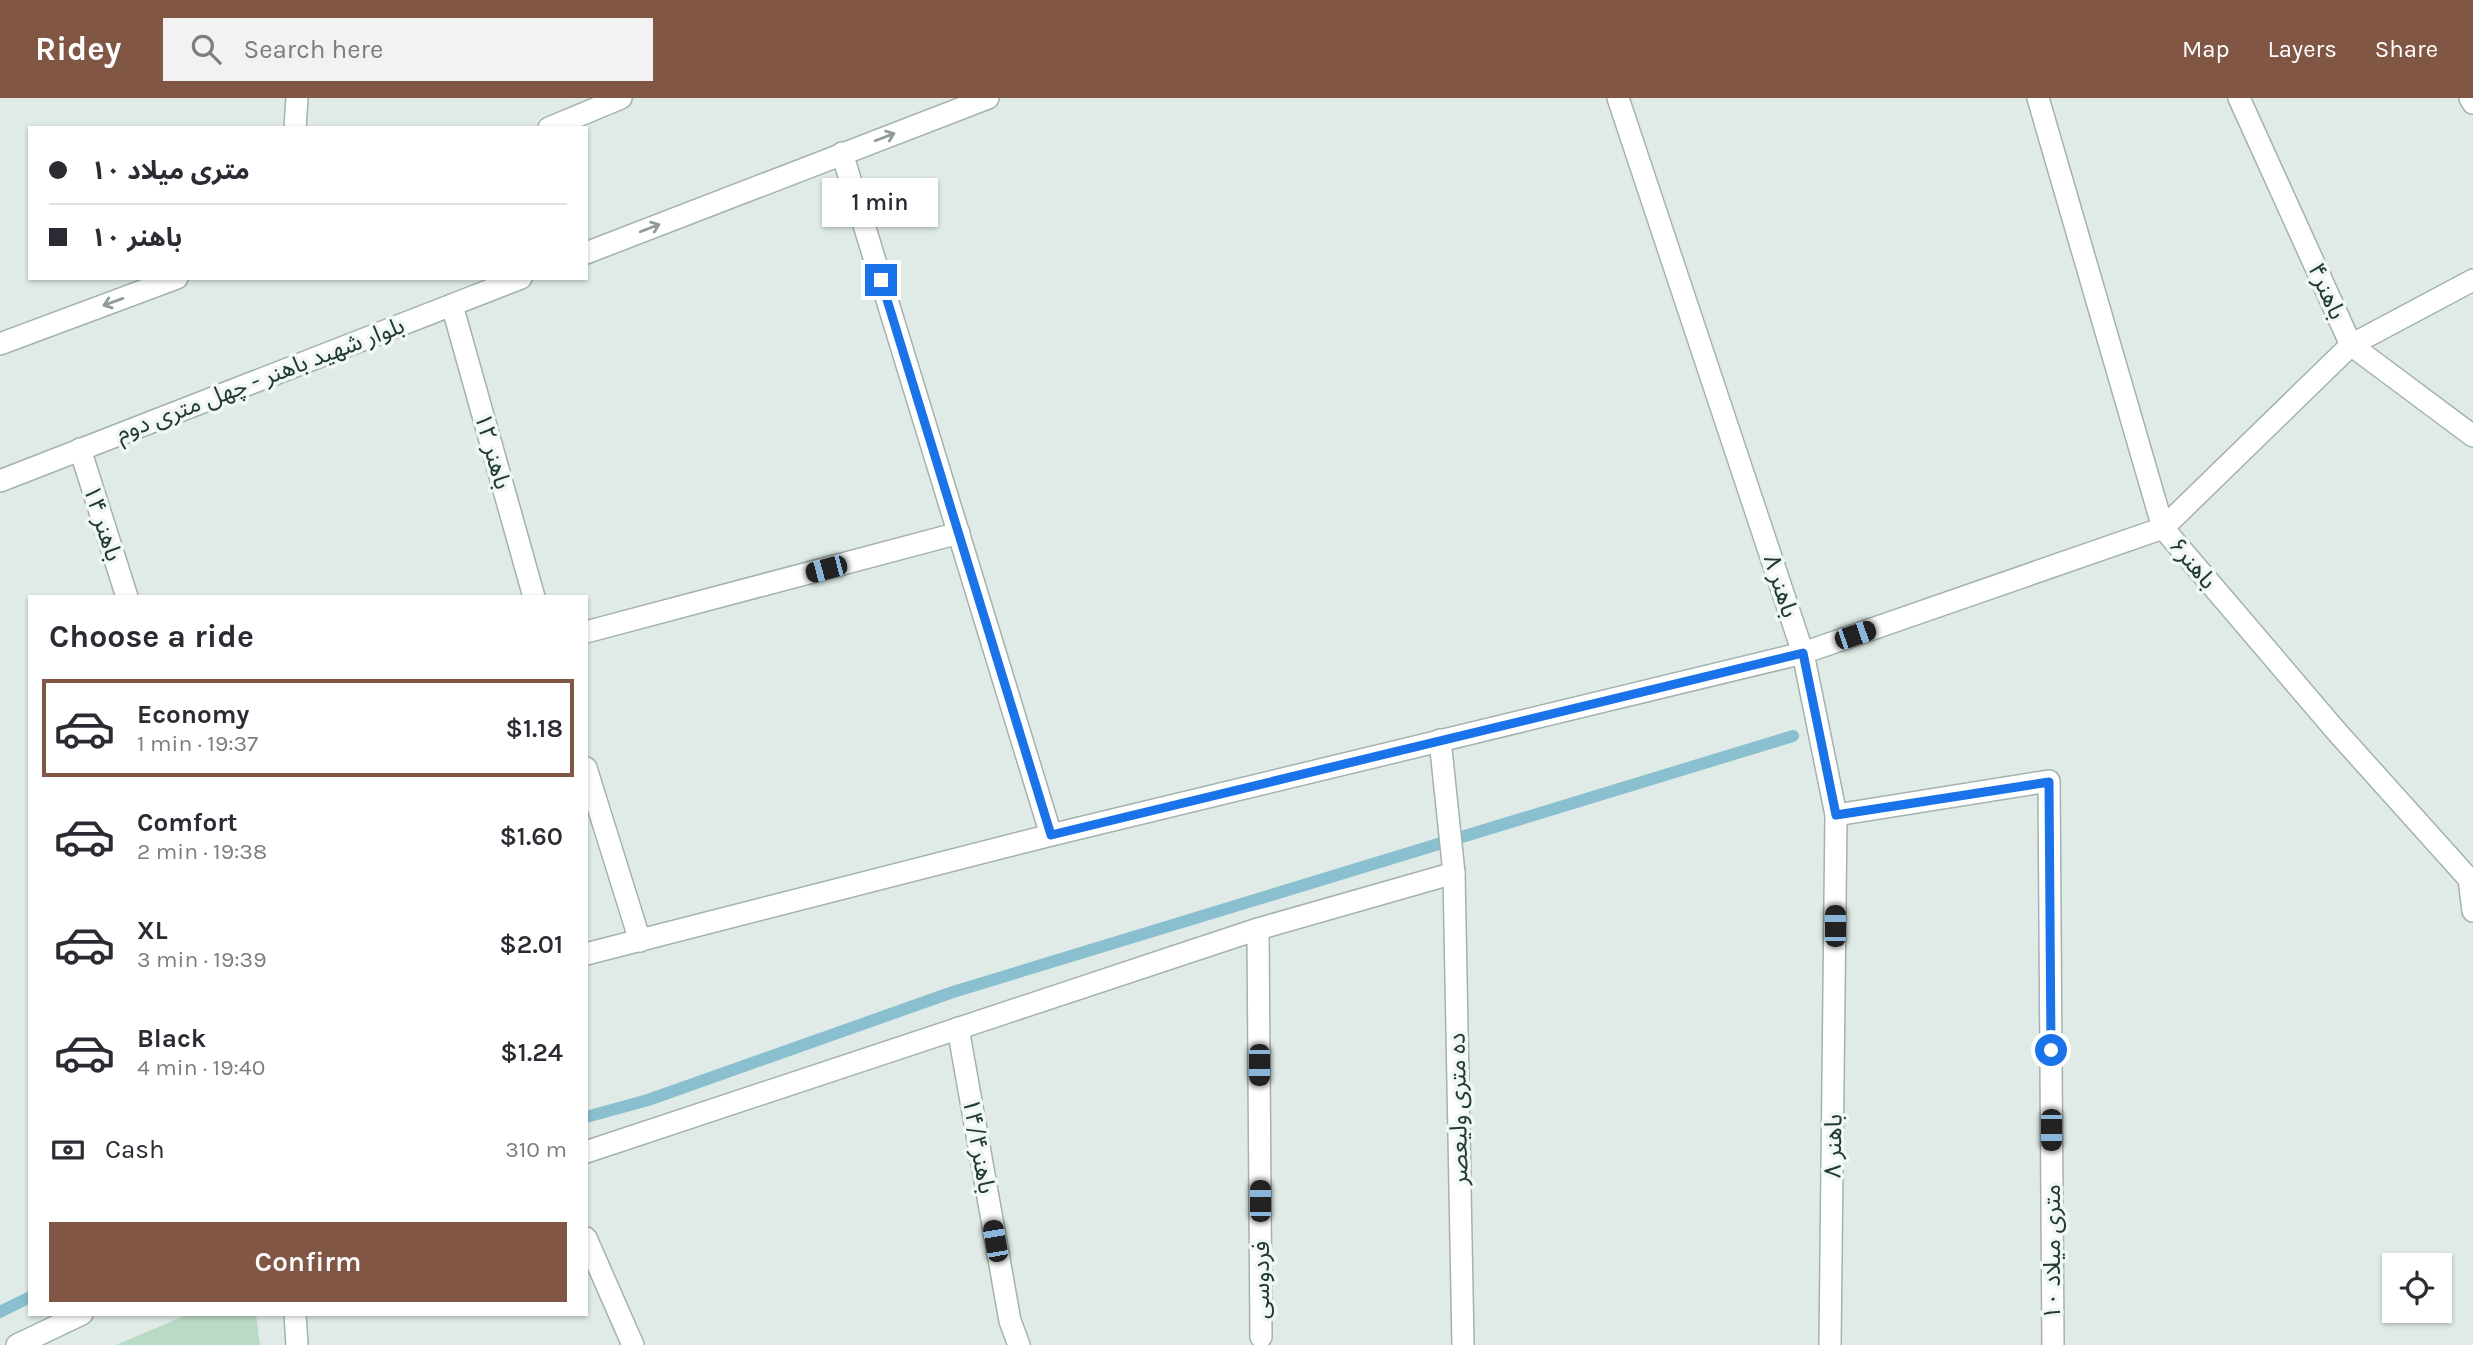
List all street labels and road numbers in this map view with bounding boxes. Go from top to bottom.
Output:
street label: باهنر۴ [2302,258,2352,324]
street label: بلوار شهید باهنر - چهل متری دوم [112,311,410,451]
street label: باهنر ۱۲ [469,410,517,492]
street label: باهنر ۱۴ [78,482,128,564]
street label: باهنر۶ [2163,532,2223,594]
street label: باهنر ۸ [1758,551,1804,621]
street label: ده متری ولیعصر [1443,1032,1473,1187]
street label: باهنر۱۴/۴ [957,1096,1001,1196]
street label: باهنر ۸ [1818,1114,1848,1178]
street label: ۱۰ متری میلاد [2038,1184,2066,1320]
street label: فردوسی [1247,1241,1275,1319]

